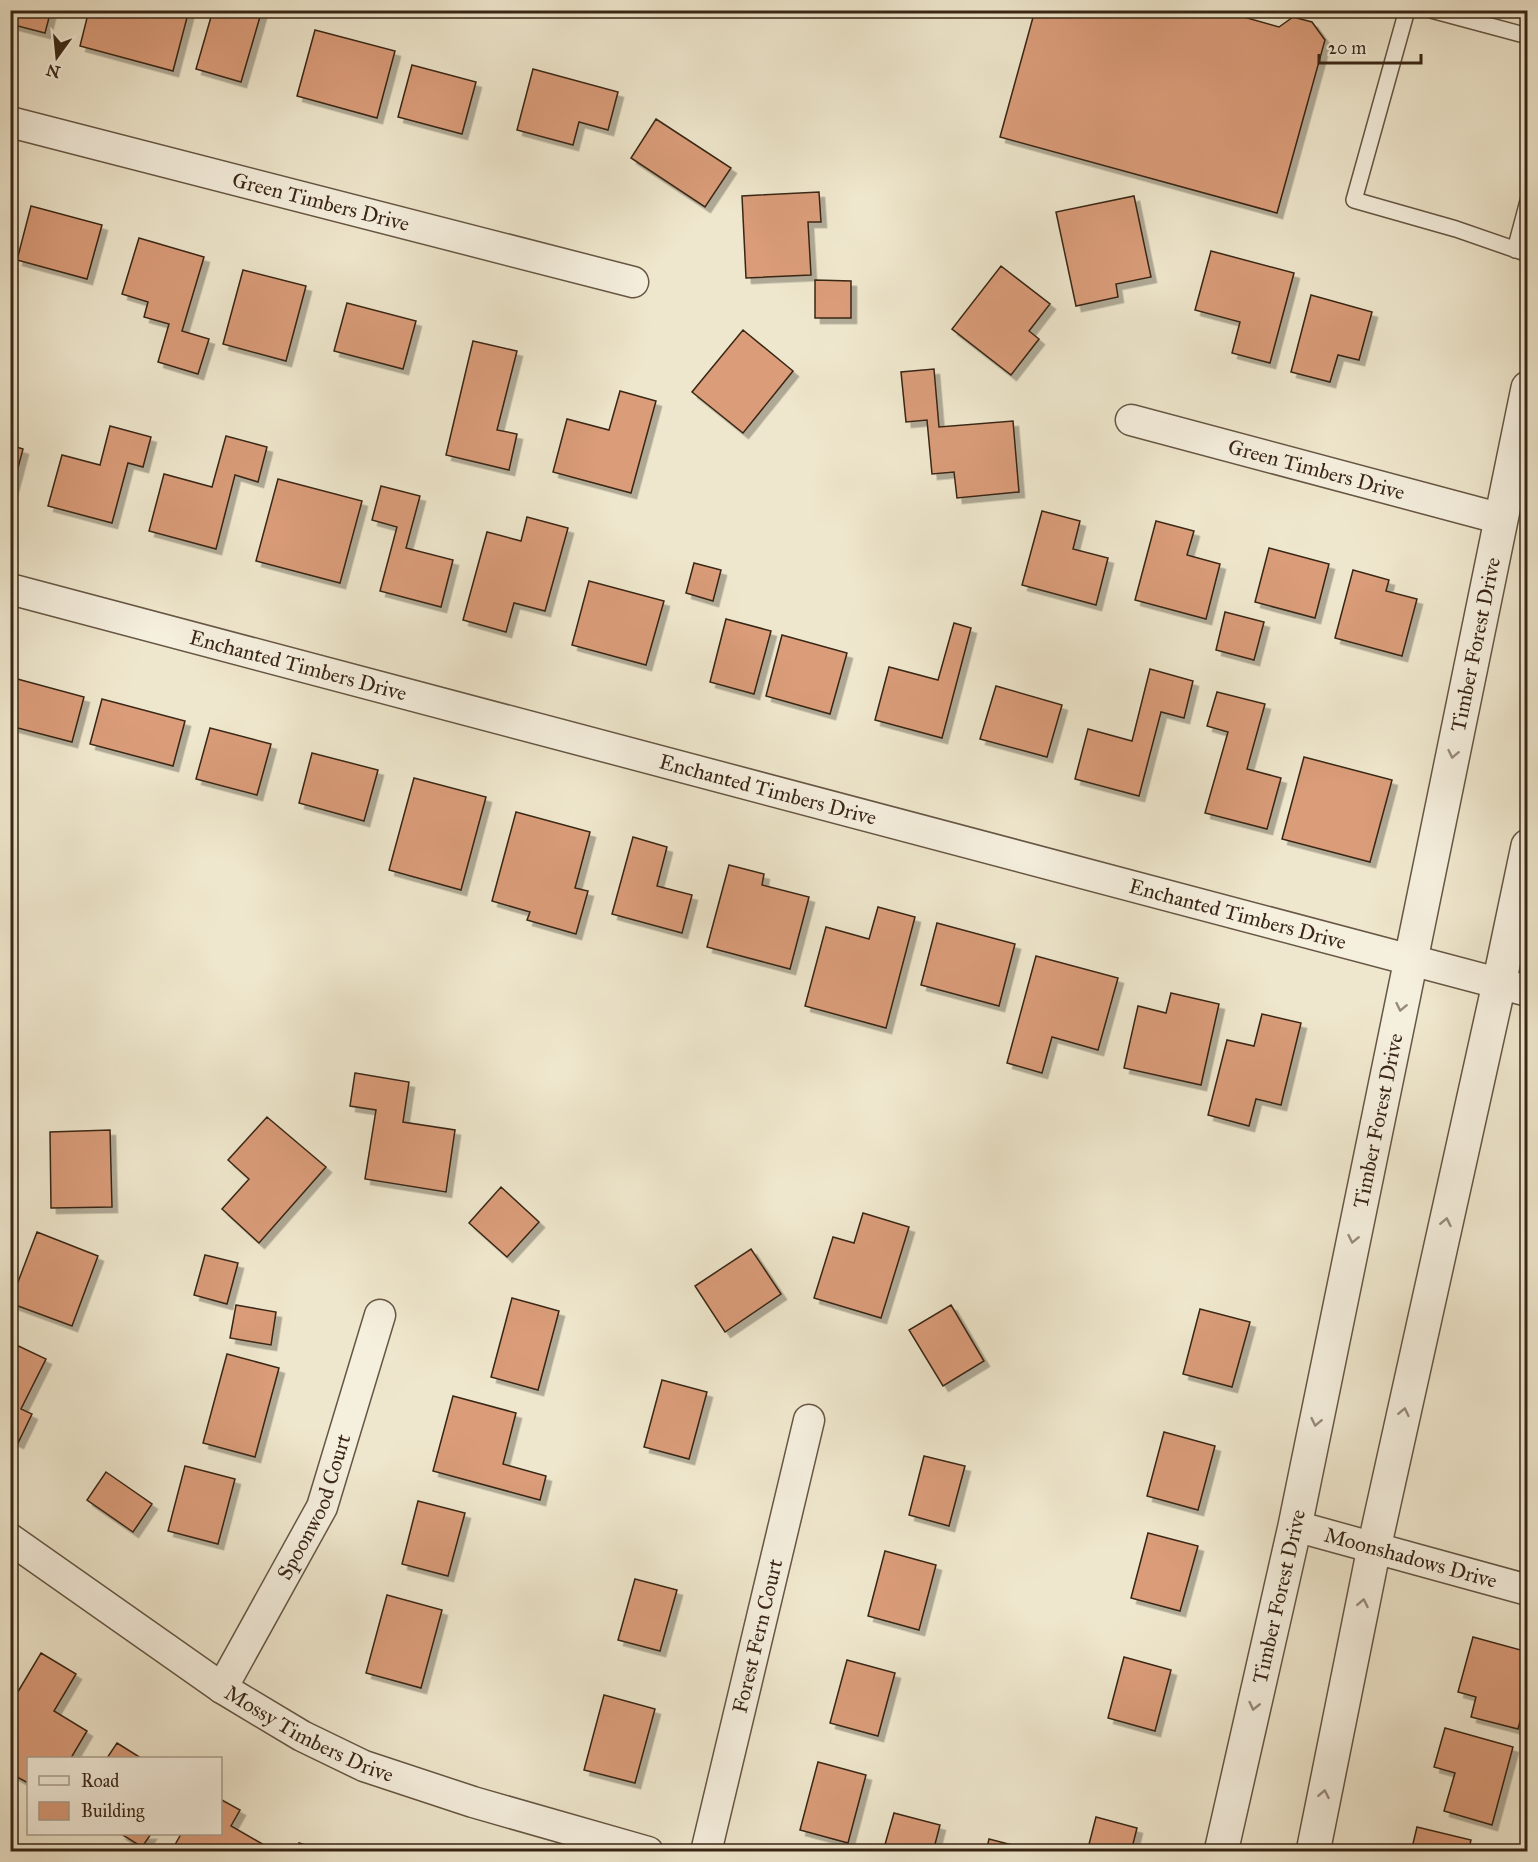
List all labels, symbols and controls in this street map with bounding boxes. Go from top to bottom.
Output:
north arrow [27,27,87,87]
scale bar [1319,27,1421,65]
text: 20 m [1328,37,1366,59]
text: N [44,60,62,82]
street label: Green Timbers Drive [230,167,412,237]
street label: Green Timbers Drive [1225,433,1408,506]
street label: Timber Forest Drive [1445,555,1506,734]
street label: Enchanted Timbers Drive [187,624,410,707]
street label: Enchanted Timbers Drive [656,748,880,831]
one-way arrow [1447,749,1460,759]
street label: Enchanted Timbers Drive [1126,873,1349,955]
one-way arrow [1395,1002,1408,1012]
street label: Timber Forest Drive [1347,1031,1409,1210]
one-way arrow [1439,1217,1452,1227]
one-way arrow [1347,1234,1360,1244]
one-way arrow [1397,1408,1410,1418]
one-way arrow [1310,1417,1323,1427]
street label: Spoonwood Court [271,1430,357,1584]
street label: Timber Forest Drive [1247,1507,1311,1686]
street label: Moonshadows Drive [1321,1522,1500,1594]
street label: Forest Fern Court [727,1556,789,1716]
one-way arrow [1356,1598,1369,1608]
street label: Mossy Timbers Drive [220,1680,397,1788]
one-way arrow [1248,1701,1261,1711]
legend [27,1757,222,1835]
text: Road [81,1770,119,1792]
one-way arrow [1317,1789,1330,1799]
text: Building [81,1800,145,1823]

